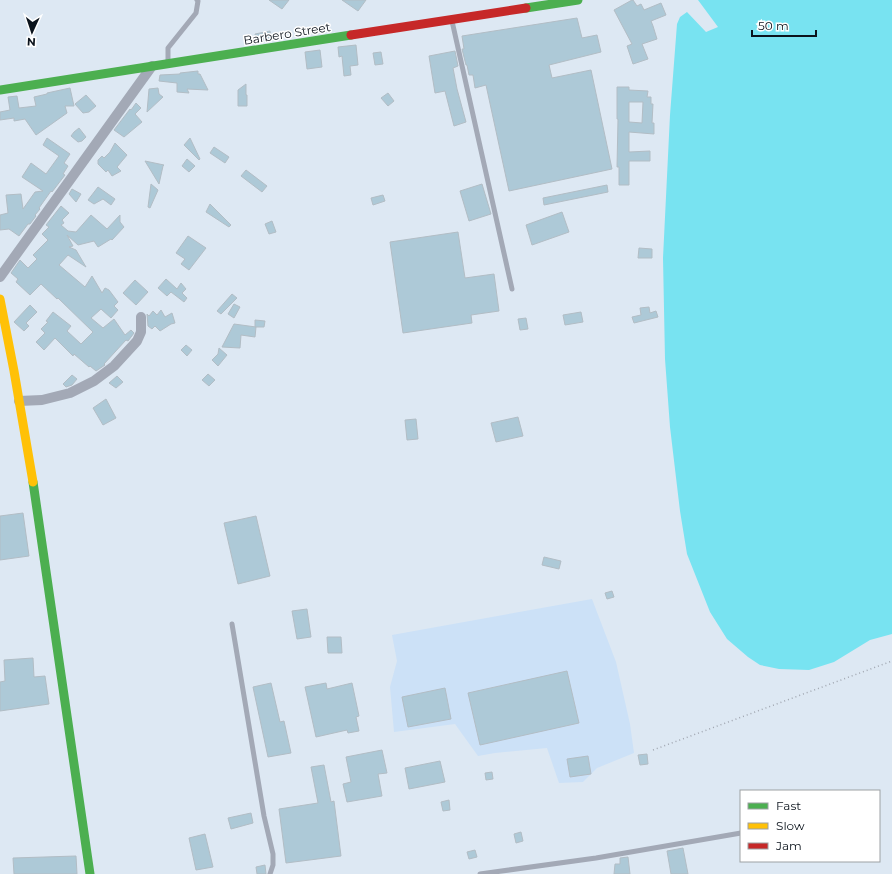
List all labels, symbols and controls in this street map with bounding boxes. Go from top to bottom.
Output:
north arrow [12,12,52,52]
scale bar [752,12,816,38]
text: 50 m [758,18,789,33]
street label: Barbero Street [242,19,332,48]
text: N [27,35,36,49]
legend [740,790,880,862]
text: Fast [776,798,801,813]
text: Slow [776,818,805,833]
text: Jam [775,838,802,853]

